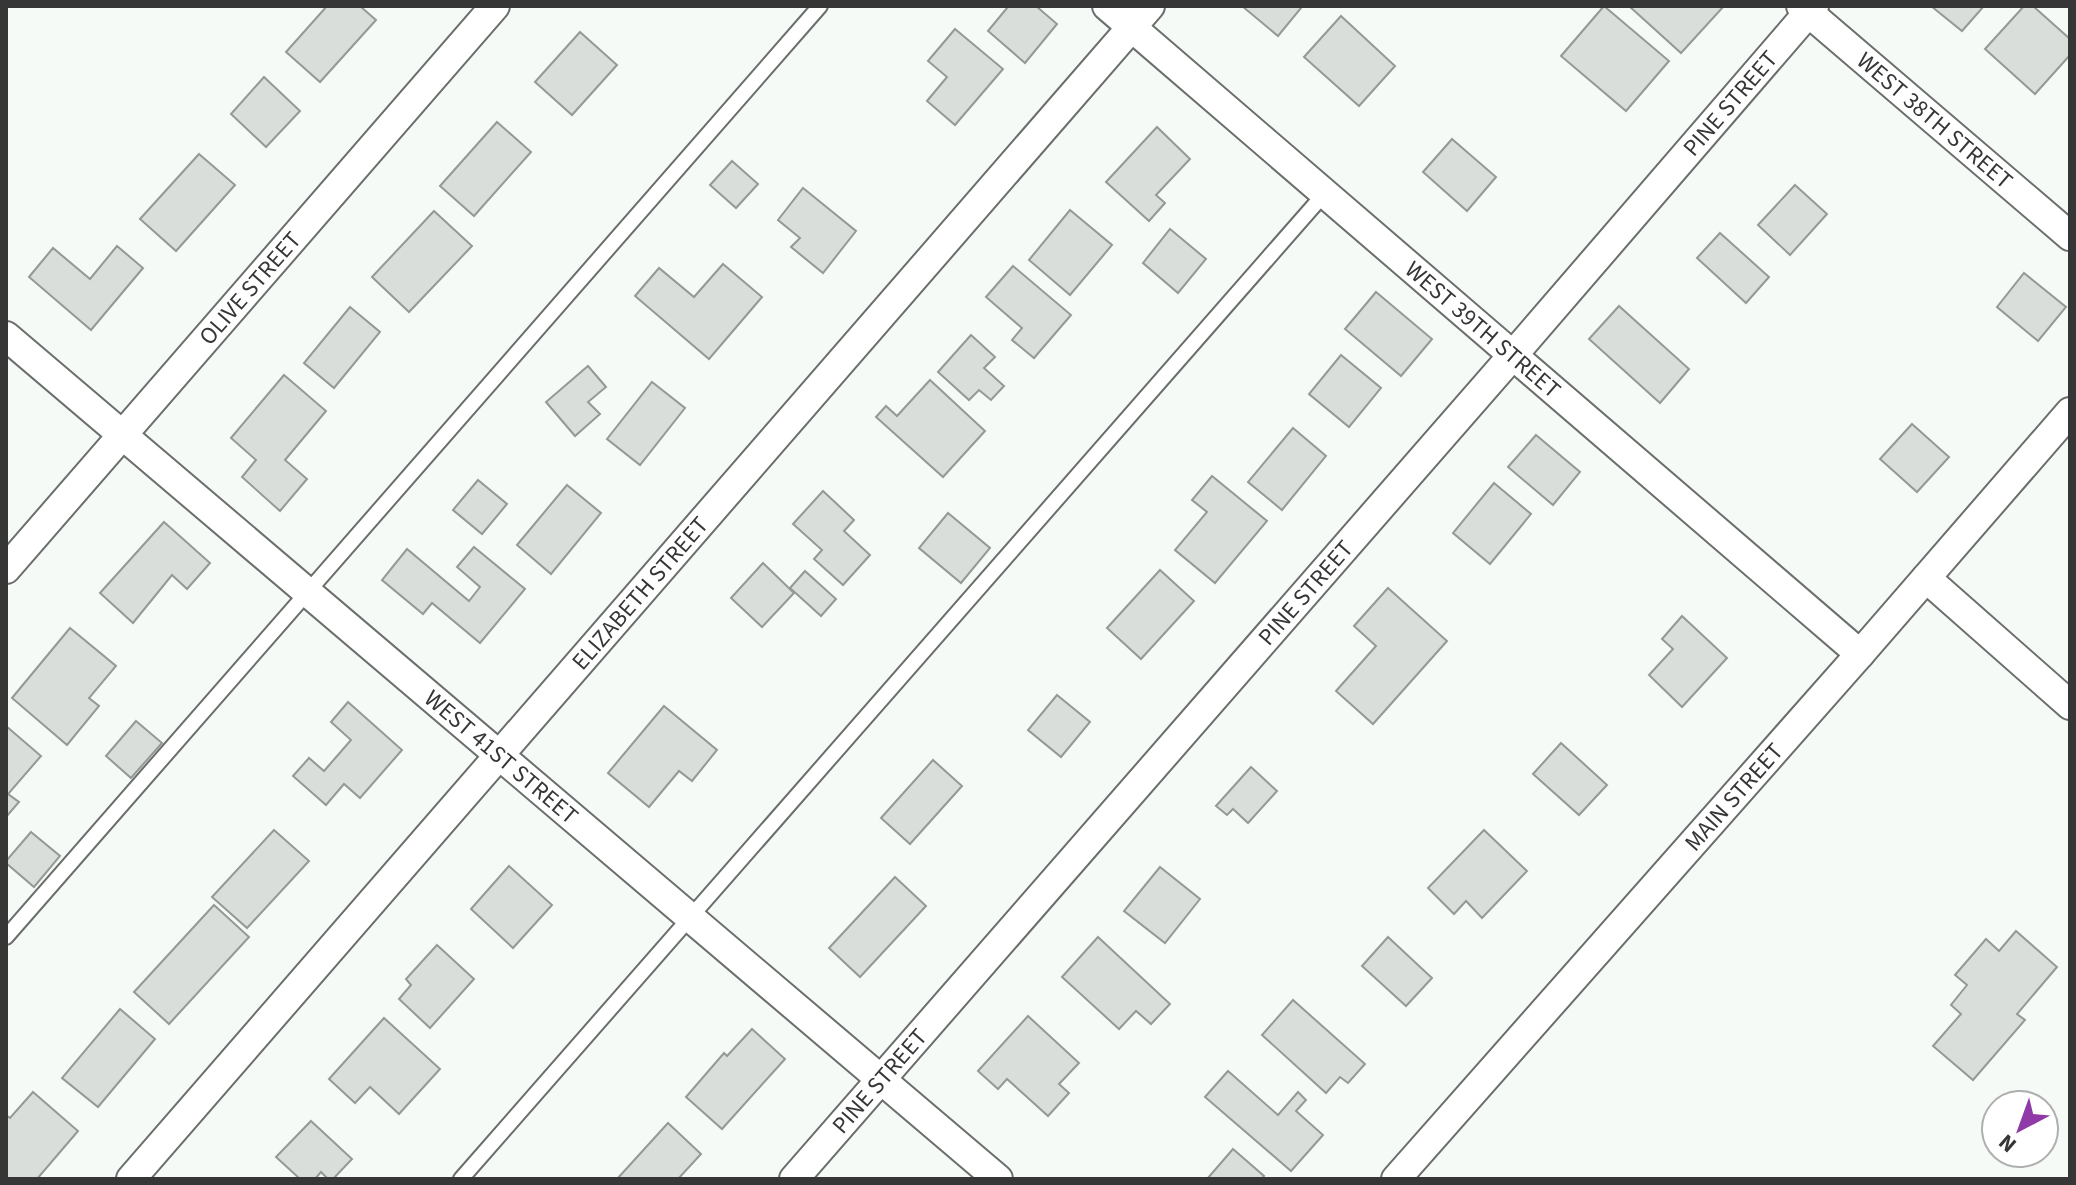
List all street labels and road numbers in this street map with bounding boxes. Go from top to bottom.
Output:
street label: PINE STREET [1675,43,1786,164]
street label: WEST 38TH STREET [1849,44,2020,198]
street label: OLIVE STREET [191,224,310,353]
street label: WEST 39TH STREET [1397,253,1568,407]
street label: ELIZABETH STREET [564,509,717,678]
street label: PINE STREET [1250,533,1362,654]
street label: WEST 41ST STREET [416,682,586,833]
street label: MAIN STREET [1677,735,1792,859]
street label: PINE STREET [824,1021,936,1142]

